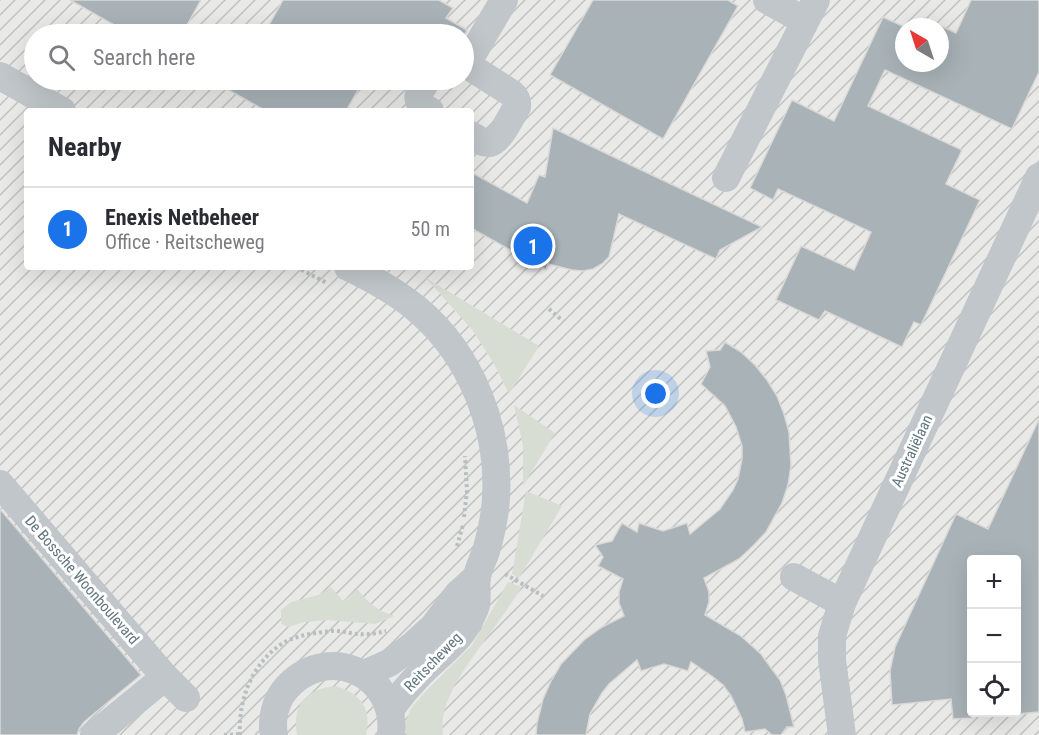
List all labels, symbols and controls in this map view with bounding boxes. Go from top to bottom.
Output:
north arrow [895,18,949,72]
search box [24,24,474,90]
icon: search [45,41,78,74]
text: Search here [93,45,195,70]
text: Nearby [48,132,122,162]
text: Enexis Netbeheer [105,205,259,230]
text: 1 [62,217,73,241]
text: 50 m [411,217,450,241]
pin: 1 [514,224,552,268]
text: Office · Reitscheweg [105,230,265,254]
your location [641,379,670,408]
street label: Australiëlaan [887,412,937,490]
street label: De Bossche Woonboulevard [21,512,143,648]
map controls [967,555,1021,717]
button: + [967,555,1021,609]
button: − [967,609,1021,663]
street label: Reitscheweg [400,629,466,695]
button: locate [967,663,1021,717]

